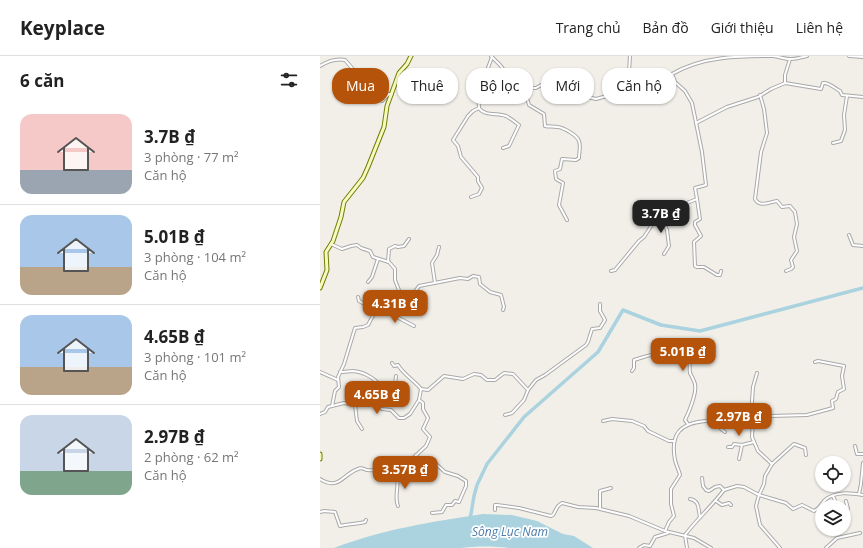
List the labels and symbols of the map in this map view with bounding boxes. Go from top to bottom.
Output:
pin: 3.7B ₫ [628,200,694,234]
pin: 4.31B ₫ [358,290,432,324]
pin: 5.01B ₫ [646,338,720,372]
pin: 4.65B ₫ [340,381,414,415]
pin: 2.97B ₫ [702,403,776,437]
pin: 3.57B ₫ [368,456,442,490]
water label: Sông Lục Nam [472,523,548,540]

